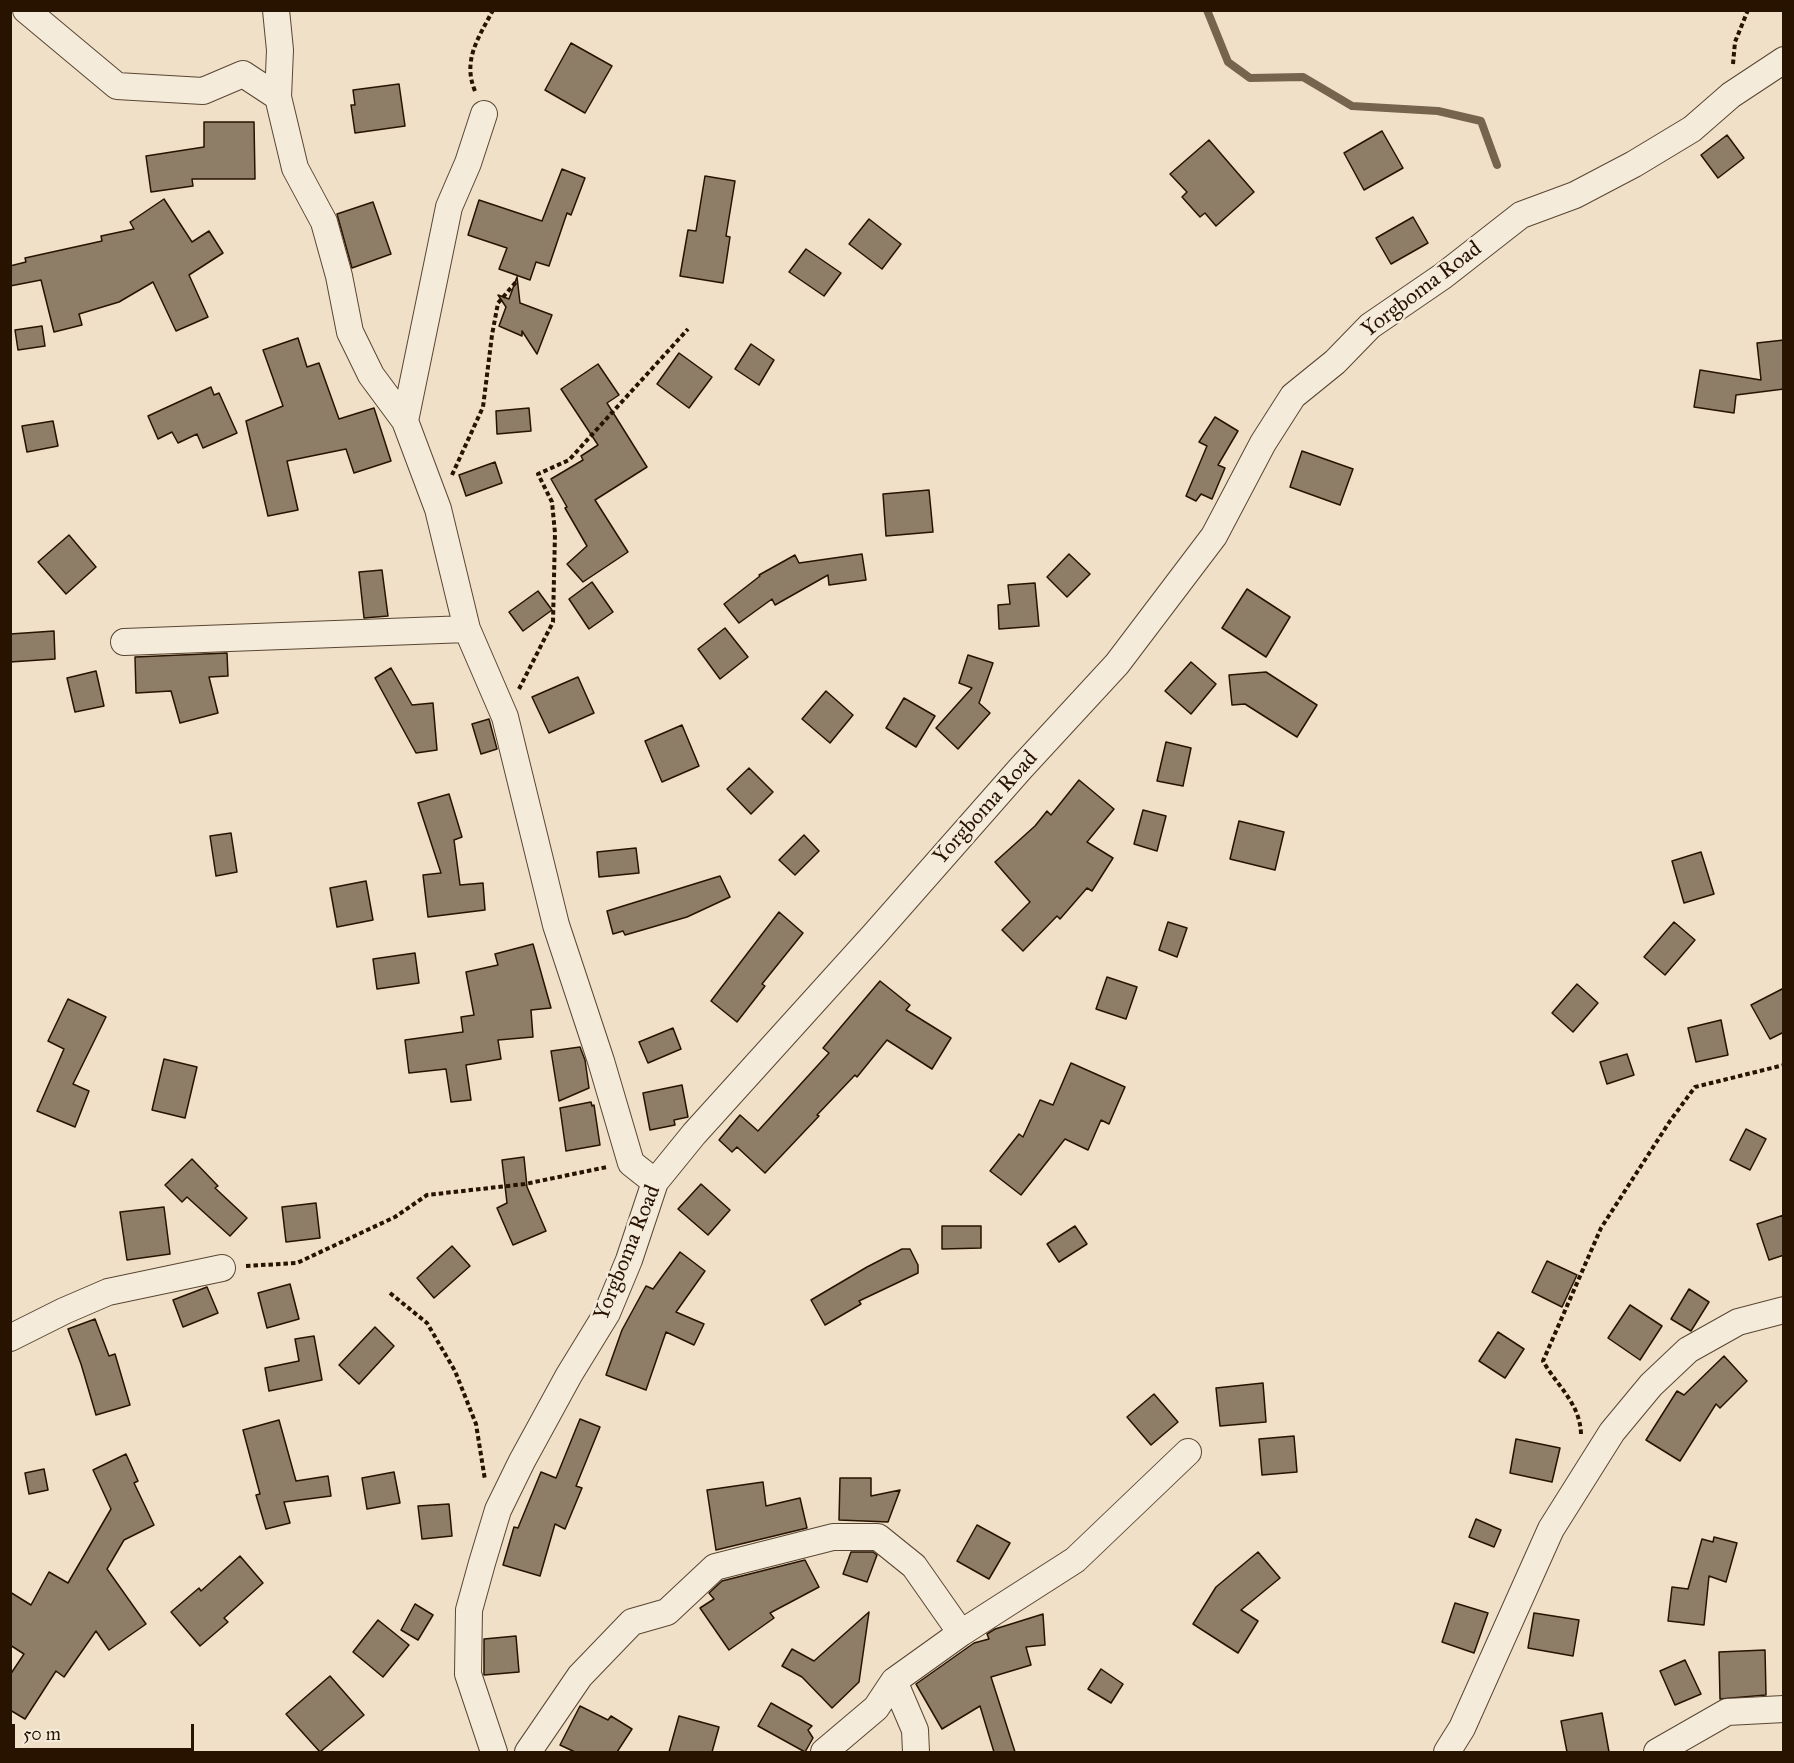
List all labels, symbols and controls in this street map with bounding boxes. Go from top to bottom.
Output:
street label: Yorgboma Road [1357,236,1487,344]
street label: Yorgboma Road [928,746,1044,870]
street label: Yorgboma Road [589,1182,667,1324]
scale bar [15,1712,196,1750]
text: 50 m [23,1723,61,1745]

